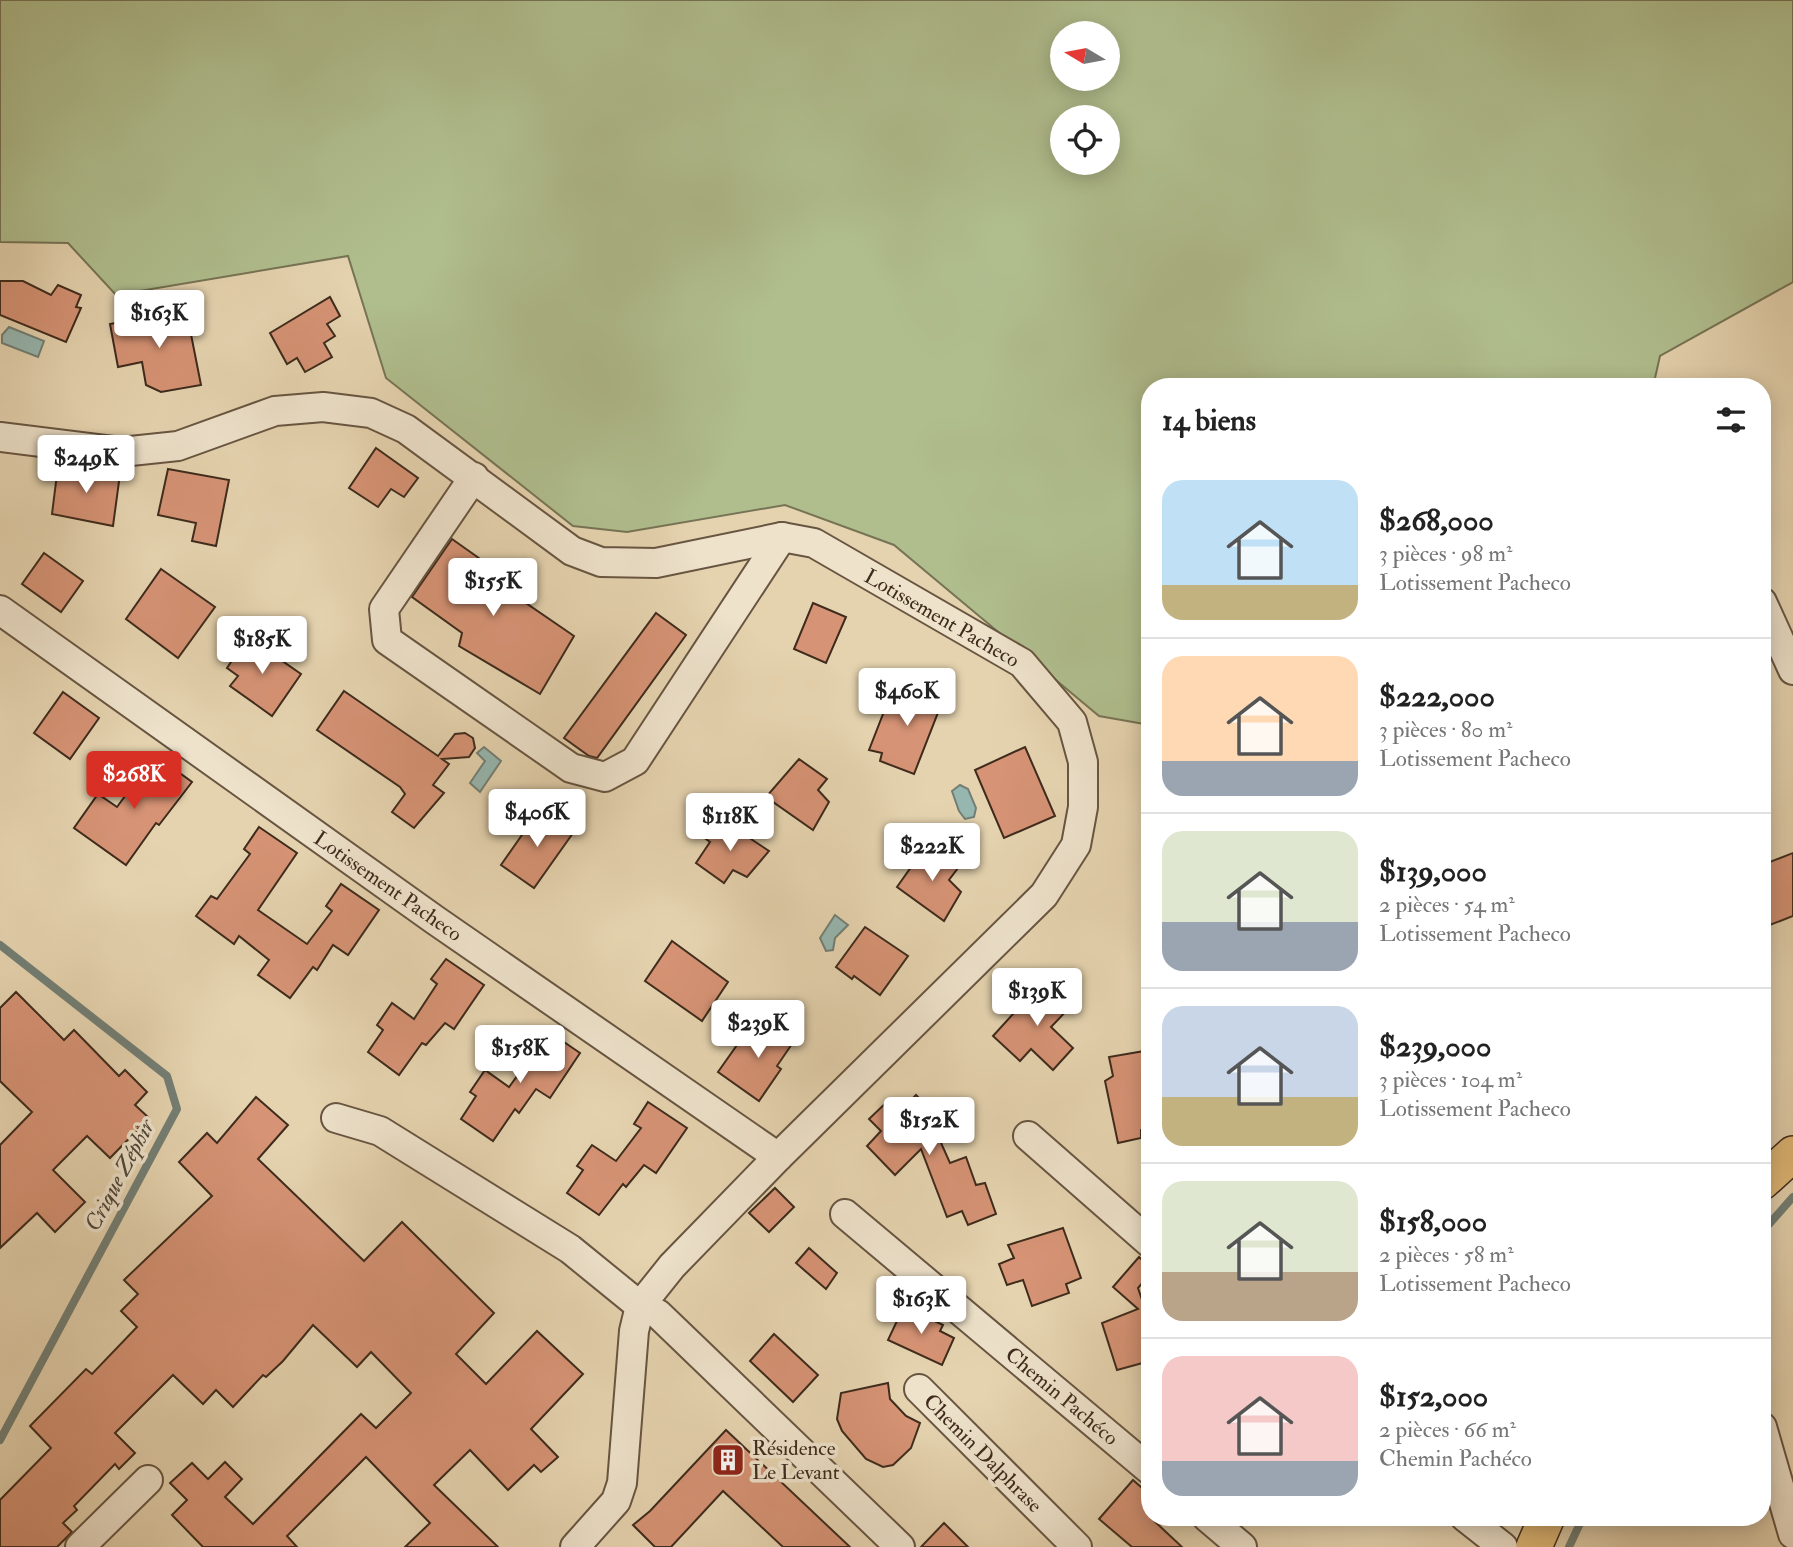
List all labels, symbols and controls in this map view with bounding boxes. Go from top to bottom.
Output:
north arrow [1050,21,1120,91]
map controls [1050,21,1120,175]
button: locate [1050,105,1120,175]
pin: $163K [110,290,208,350]
text: $163K [130,298,188,327]
icon: filters [1712,401,1750,439]
text: 14 biens [1162,402,1256,439]
pin: $249K [37,435,135,495]
text: $249K [54,443,118,472]
text: $268,000 [1379,502,1494,539]
icon: home [1218,508,1302,592]
text: 3 pièces · 98 m² [1379,539,1513,568]
pin: $155K [444,558,542,618]
street label: Lotissement Pacheco [859,563,1024,674]
text: $155K [464,566,522,595]
text: Lotissement Pacheco [1379,568,1571,597]
pin: $185K [213,616,311,676]
text: $185K [233,624,291,653]
pin: $460K [858,668,956,728]
text: $460K [875,676,939,705]
text: $222,000 [1379,678,1495,715]
icon: home [1218,684,1302,768]
text: 3 pièces · 80 m² [1379,715,1513,744]
text: Lotissement Pacheco [1379,744,1571,773]
pin: $268K [85,752,183,811]
text: $268K [102,759,166,788]
pin: $406K [488,790,586,849]
pin: $118K [681,794,779,853]
text: $406K [505,797,569,826]
text: $118K [702,801,758,830]
pin: $222K [883,824,981,883]
street label: Lotissement Pacheco [308,825,467,948]
text: $222K [900,831,964,860]
text: $139,000 [1379,853,1487,890]
icon: home [1218,859,1302,943]
text: 2 pièces · 54 m² [1379,890,1515,919]
text: Lotissement Pacheco [1379,919,1571,948]
pin: $139K [988,968,1086,1028]
text: $139K [1008,976,1066,1005]
pin: $239K [709,1000,807,1060]
text: $239K [727,1008,789,1037]
pin: $158K [471,1026,569,1085]
text: $239,000 [1379,1028,1491,1065]
text: $158K [491,1033,549,1062]
icon: home [1218,1034,1302,1118]
text: 3 pièces · 104 m² [1379,1065,1522,1094]
text: Lotissement Pacheco [1379,1094,1571,1123]
pin: $152K [880,1098,978,1157]
text: $152K [900,1105,958,1134]
water label: Crique Zéphir [78,1113,162,1236]
text: $158,000 [1379,1203,1487,1240]
icon: home [1218,1209,1302,1293]
text: 2 pièces · 58 m² [1379,1240,1514,1269]
text: Lotissement Pacheco [1379,1269,1571,1298]
pin: $163K [872,1276,970,1336]
text: $163K [892,1284,950,1313]
street label: Chemin Pachéco [1000,1341,1124,1452]
text: $152,000 [1379,1378,1488,1415]
icon: home [1218,1384,1302,1468]
street label: Chemin Dalphrase [917,1388,1048,1519]
text: 2 pièces · 66 m² [1379,1415,1516,1444]
place label: Résidence Le Levant [752,1435,840,1486]
building icon: Résidence Le Levant [709,1441,747,1479]
text: Chemin Pachéco [1379,1444,1532,1473]

